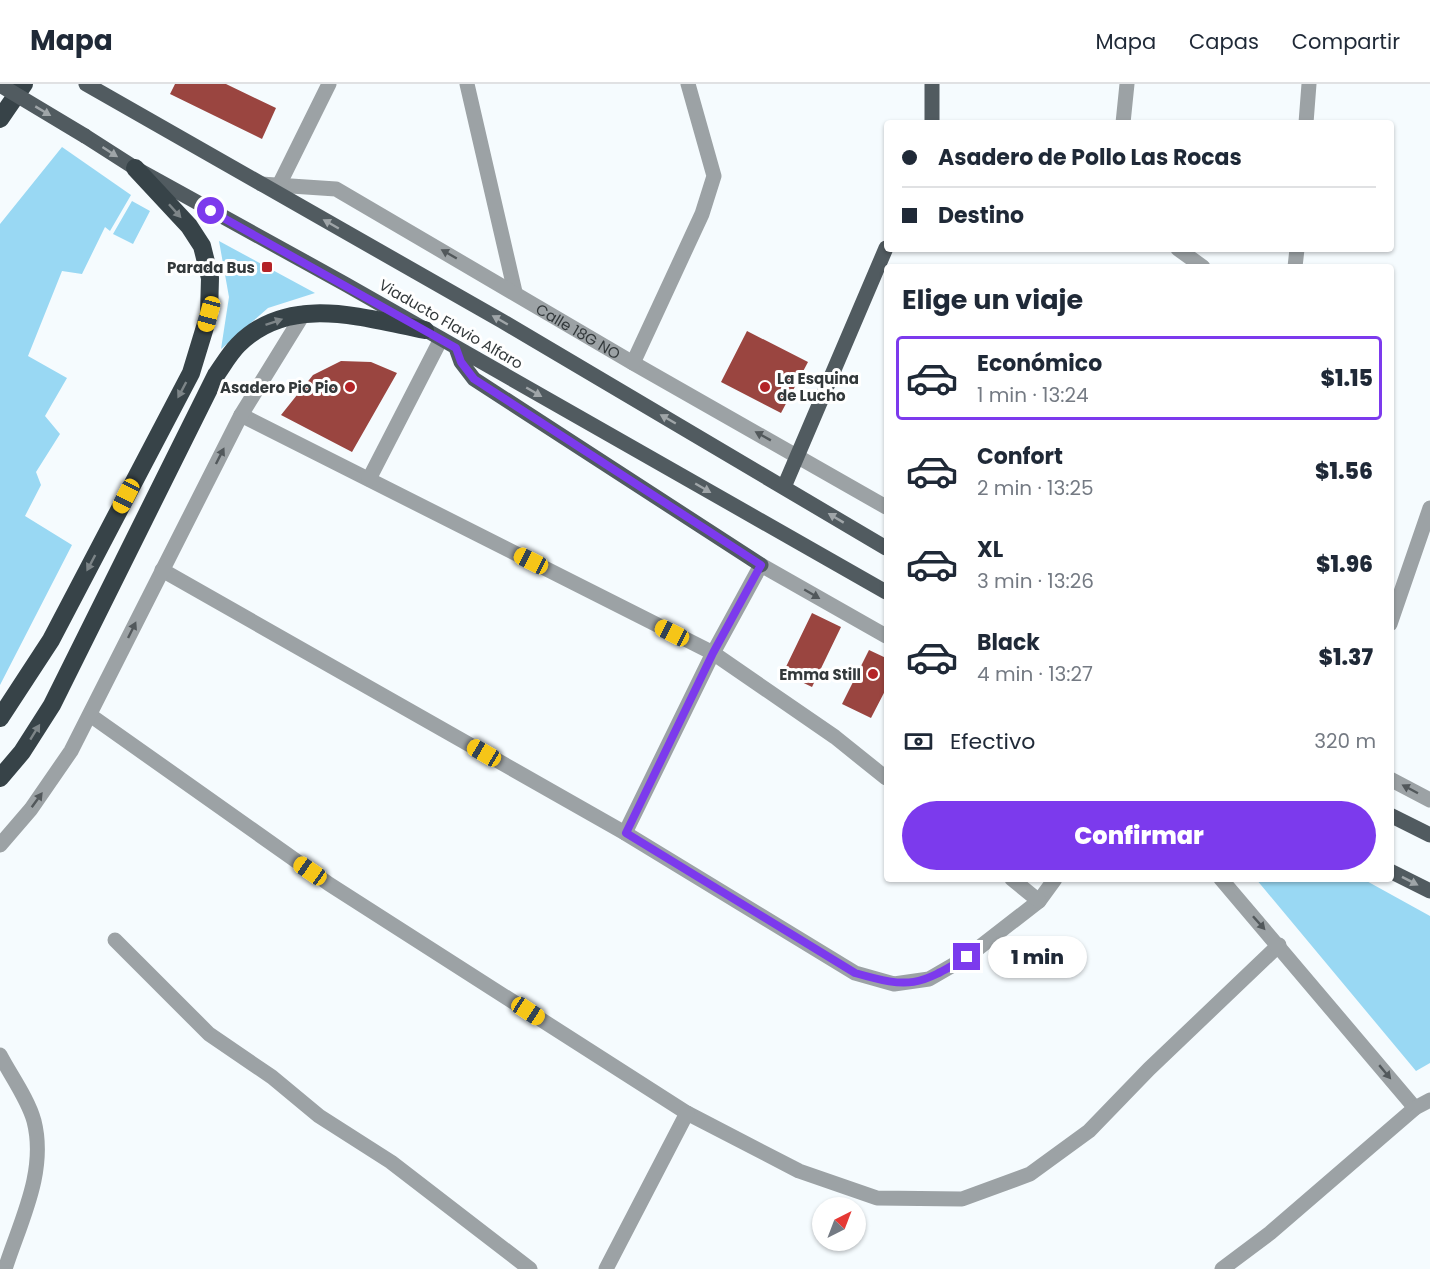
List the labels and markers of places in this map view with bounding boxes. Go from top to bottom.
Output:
place label: Parada Bus [167,257,255,278]
marker: Parada Bus [260,260,274,274]
place label: La Esquina de Lucho [777,368,859,406]
place label: Asadero Pio Pio [220,377,338,398]
marker: Asadero Pio Pio [343,380,357,394]
marker: La Esquina de Lucho [758,380,772,394]
place label: Emma Still [779,664,861,685]
marker: Emma Still [866,667,880,681]

